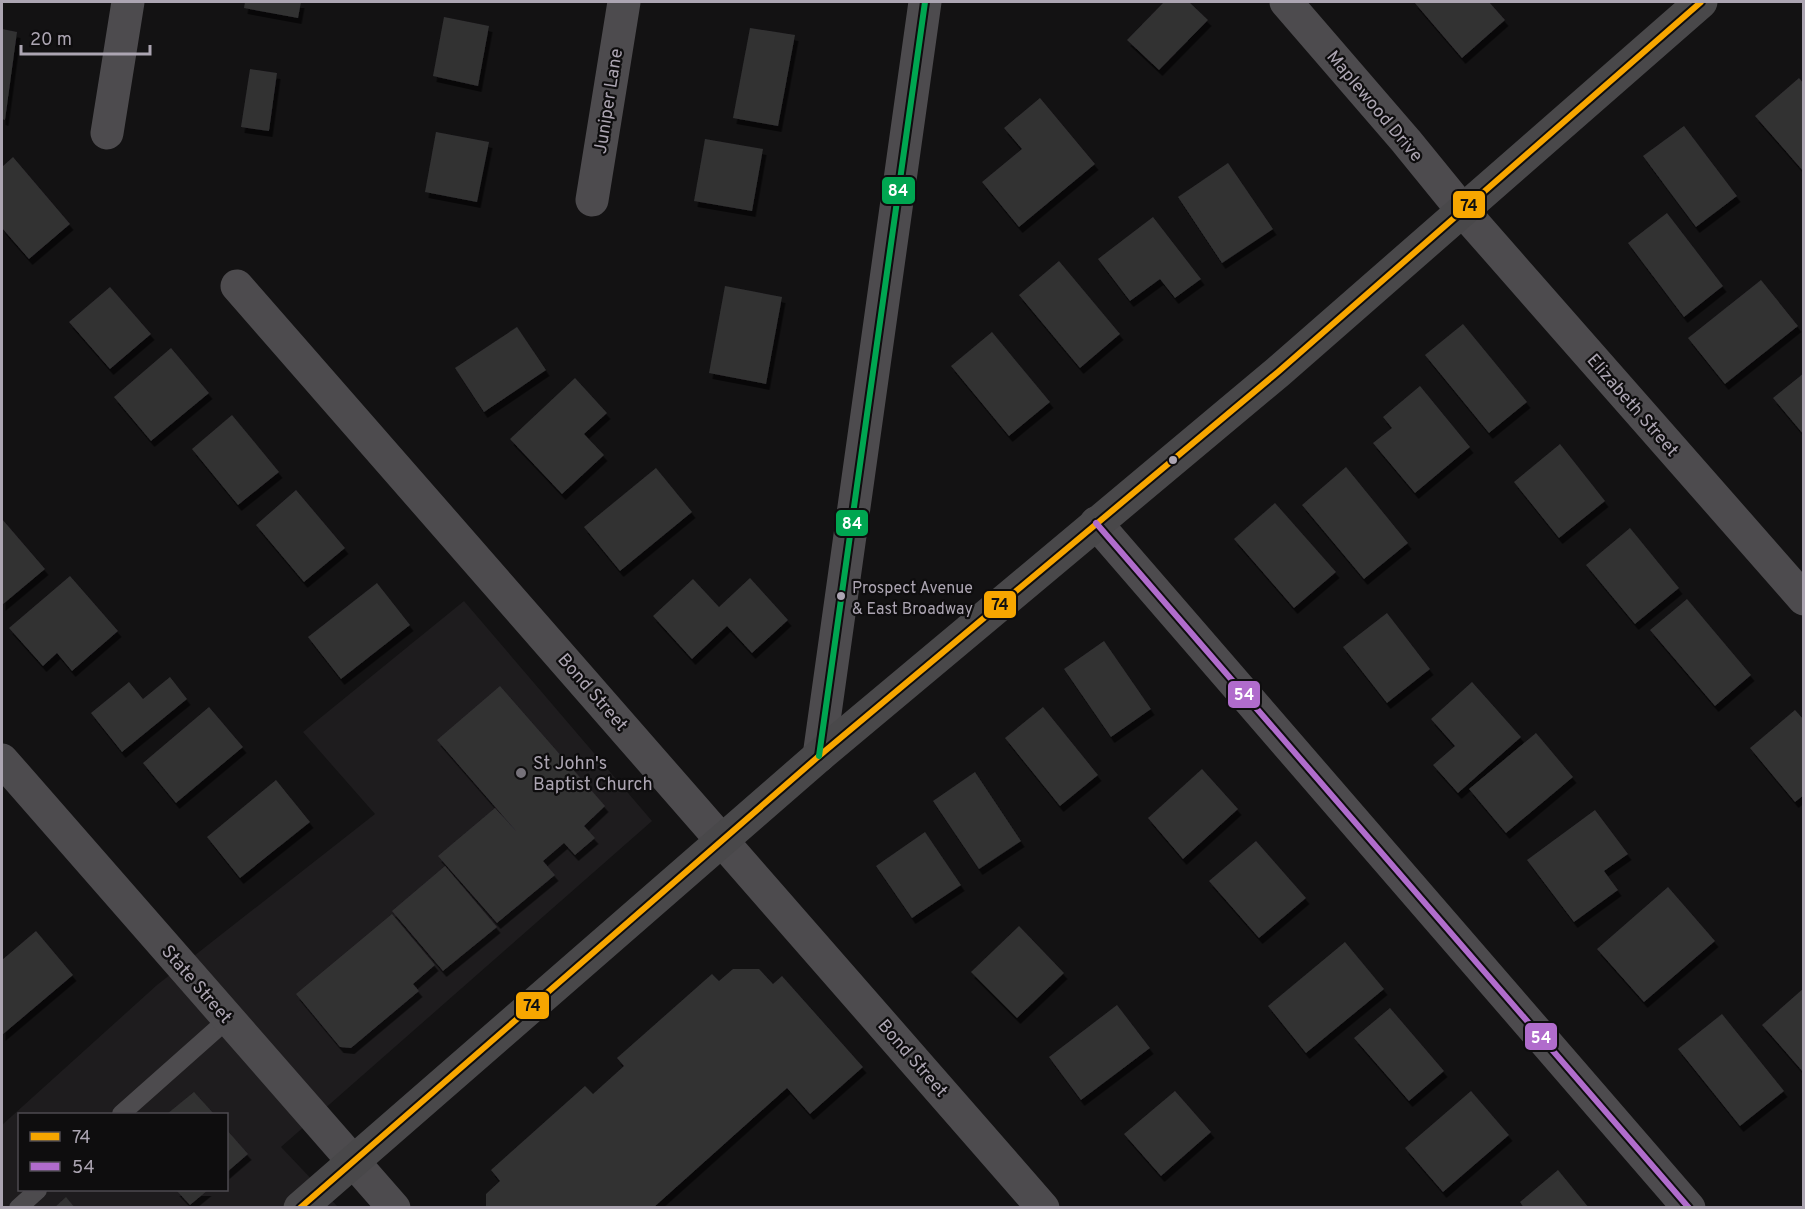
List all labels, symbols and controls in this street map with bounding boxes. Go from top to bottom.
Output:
scale bar [21,18,150,56]
text: 20 m [30,29,72,52]
street label: Juniper Lane [590,47,629,155]
street label: Maplewood Drive [1321,47,1427,167]
line badge: 84 [881,176,916,205]
text: 84 [888,182,908,202]
line badge: 74 [1452,190,1486,219]
text: 74 [1460,197,1478,217]
street label: Elizabeth Street [1581,350,1683,462]
unlabelled marker [1167,454,1179,466]
line badge: 84 [835,509,869,537]
text: 84 [842,515,862,535]
place label: Prospect Avenue & East Broadway [852,579,973,620]
marker: Prospect Avenue & East Broadway [835,590,847,602]
line badge: 74 [983,590,1017,619]
text: 74 [991,596,1009,616]
street label: Bond Street [552,649,632,737]
line badge: 54 [1227,680,1261,709]
text: 54 [1234,686,1254,706]
place label: St John's Baptist Church [533,753,653,797]
marker: St John's Baptist Church [514,766,528,780]
street label: State Street [156,941,236,1029]
line badge: 74 [515,991,550,1020]
text: 74 [523,997,541,1017]
street label: Bond Street [872,1015,952,1103]
line badge: 54 [1524,1022,1558,1051]
text: 54 [1531,1029,1551,1049]
legend [18,1113,228,1191]
text: 74 [72,1127,91,1150]
text: 54 [72,1157,95,1180]

